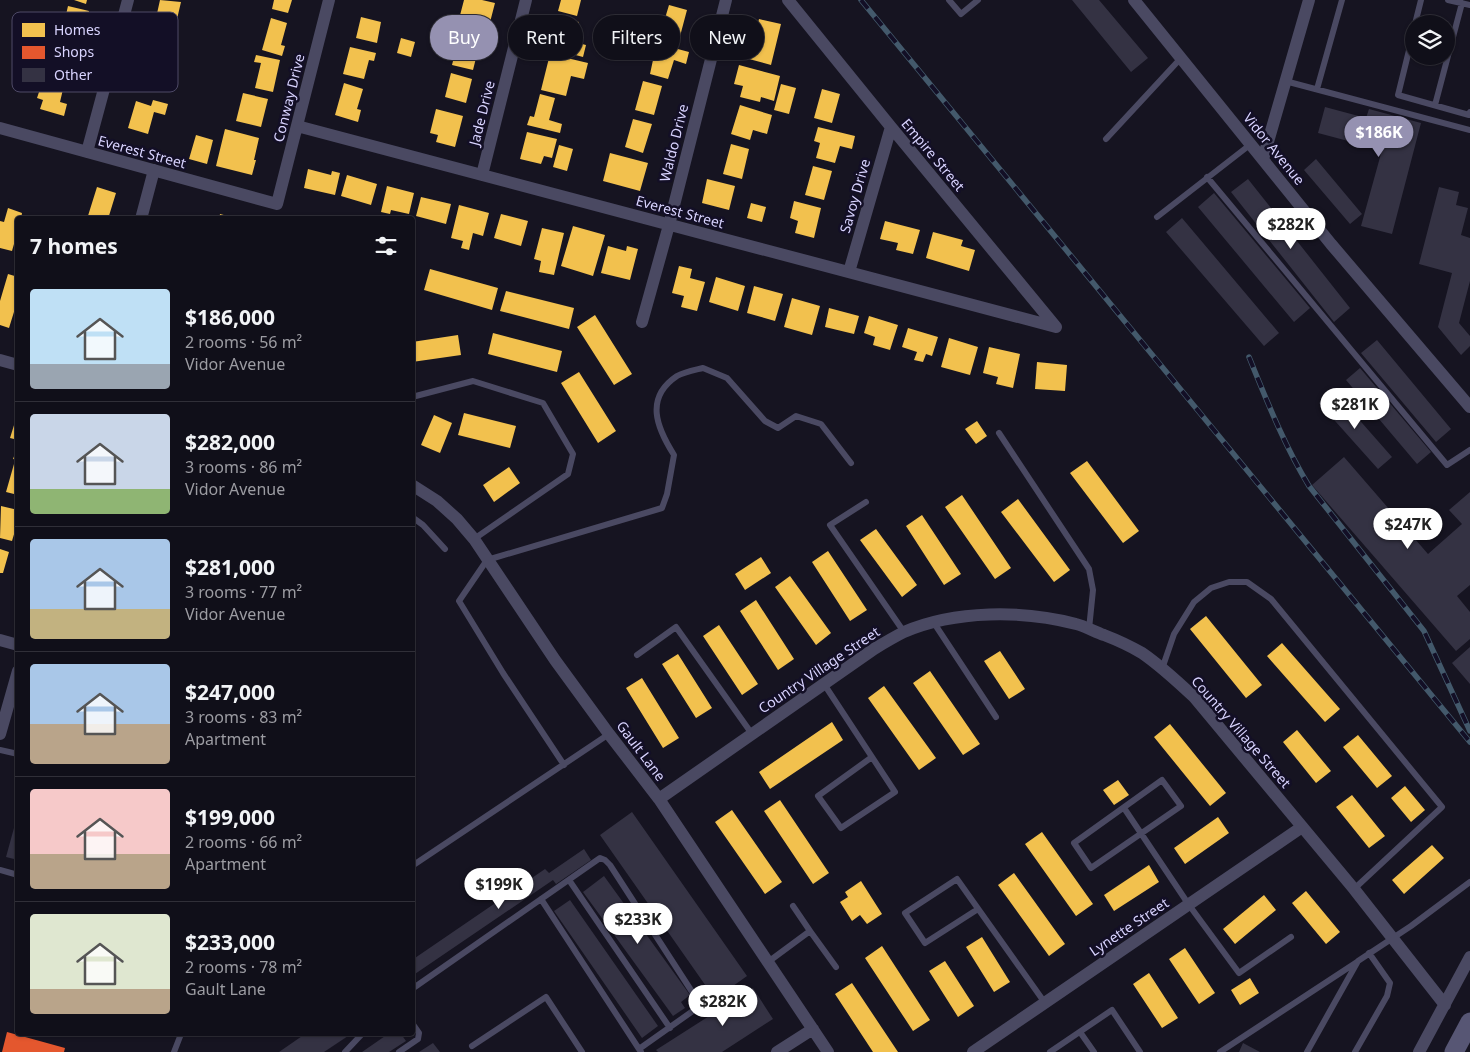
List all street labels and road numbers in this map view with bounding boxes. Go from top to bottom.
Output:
street label: Conway Drive [268,52,309,144]
street label: Jade Drive [464,78,499,149]
street label: Waldo Drive [655,102,692,184]
street label: Vidor Avenue [1239,109,1309,189]
street label: Empire Street [897,114,969,195]
street label: Everest Street [96,131,188,172]
street label: Savoy Drive [835,157,874,235]
street label: Everest Street [634,191,726,232]
street label: Country Village Street [754,622,883,717]
street label: Country Village Street [1187,672,1295,792]
street label: Gault Lane [613,717,670,785]
street label: Lynette Street [1085,893,1172,960]

